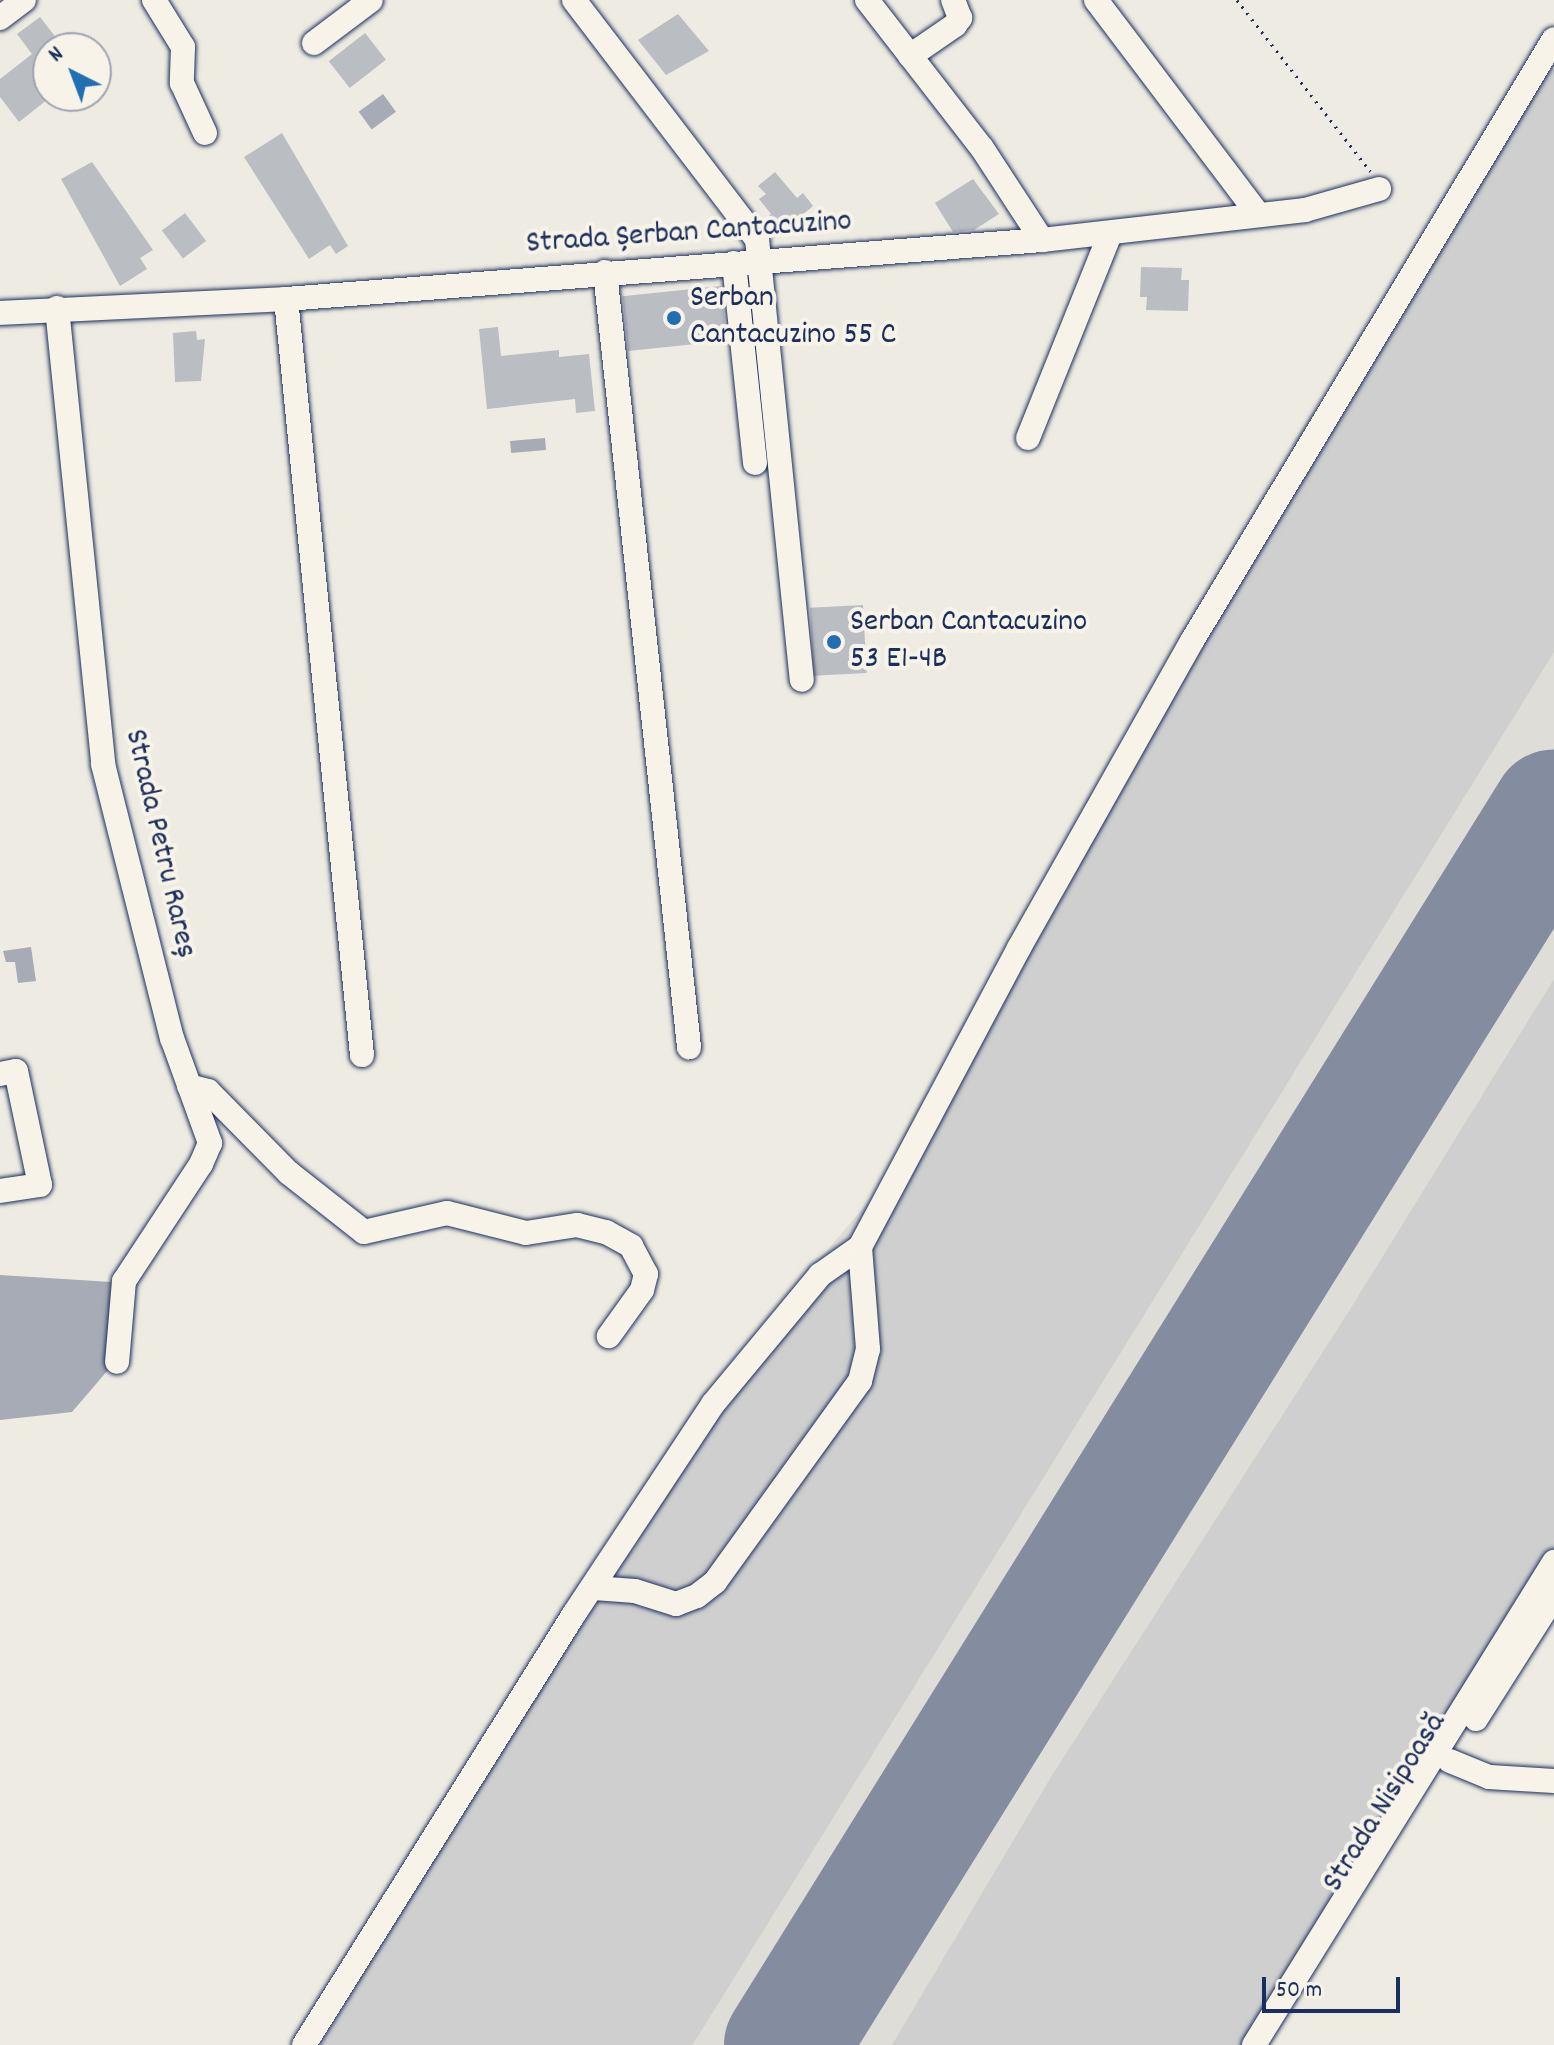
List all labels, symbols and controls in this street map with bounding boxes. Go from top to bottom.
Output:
north arrow [32,32,112,112]
text: N [43,40,71,70]
street label: Strada Șerban Cantacuzino [525,203,853,265]
place label: Serban Cantacuzino 55 C [690,281,896,356]
marker: Serban Cantacuzino 55 C [665,309,683,327]
place label: Serban Cantacuzino 53 E1-4B [850,605,1087,680]
marker: Serban Cantacuzino 53 E1-4B [825,633,843,651]
street label: Strada Petru Rareș [114,726,204,962]
street label: Strada Nisipoasă [1316,1706,1456,1900]
scale bar [1266,1961,1404,2011]
text: 50 m [1276,1974,1322,2008]

